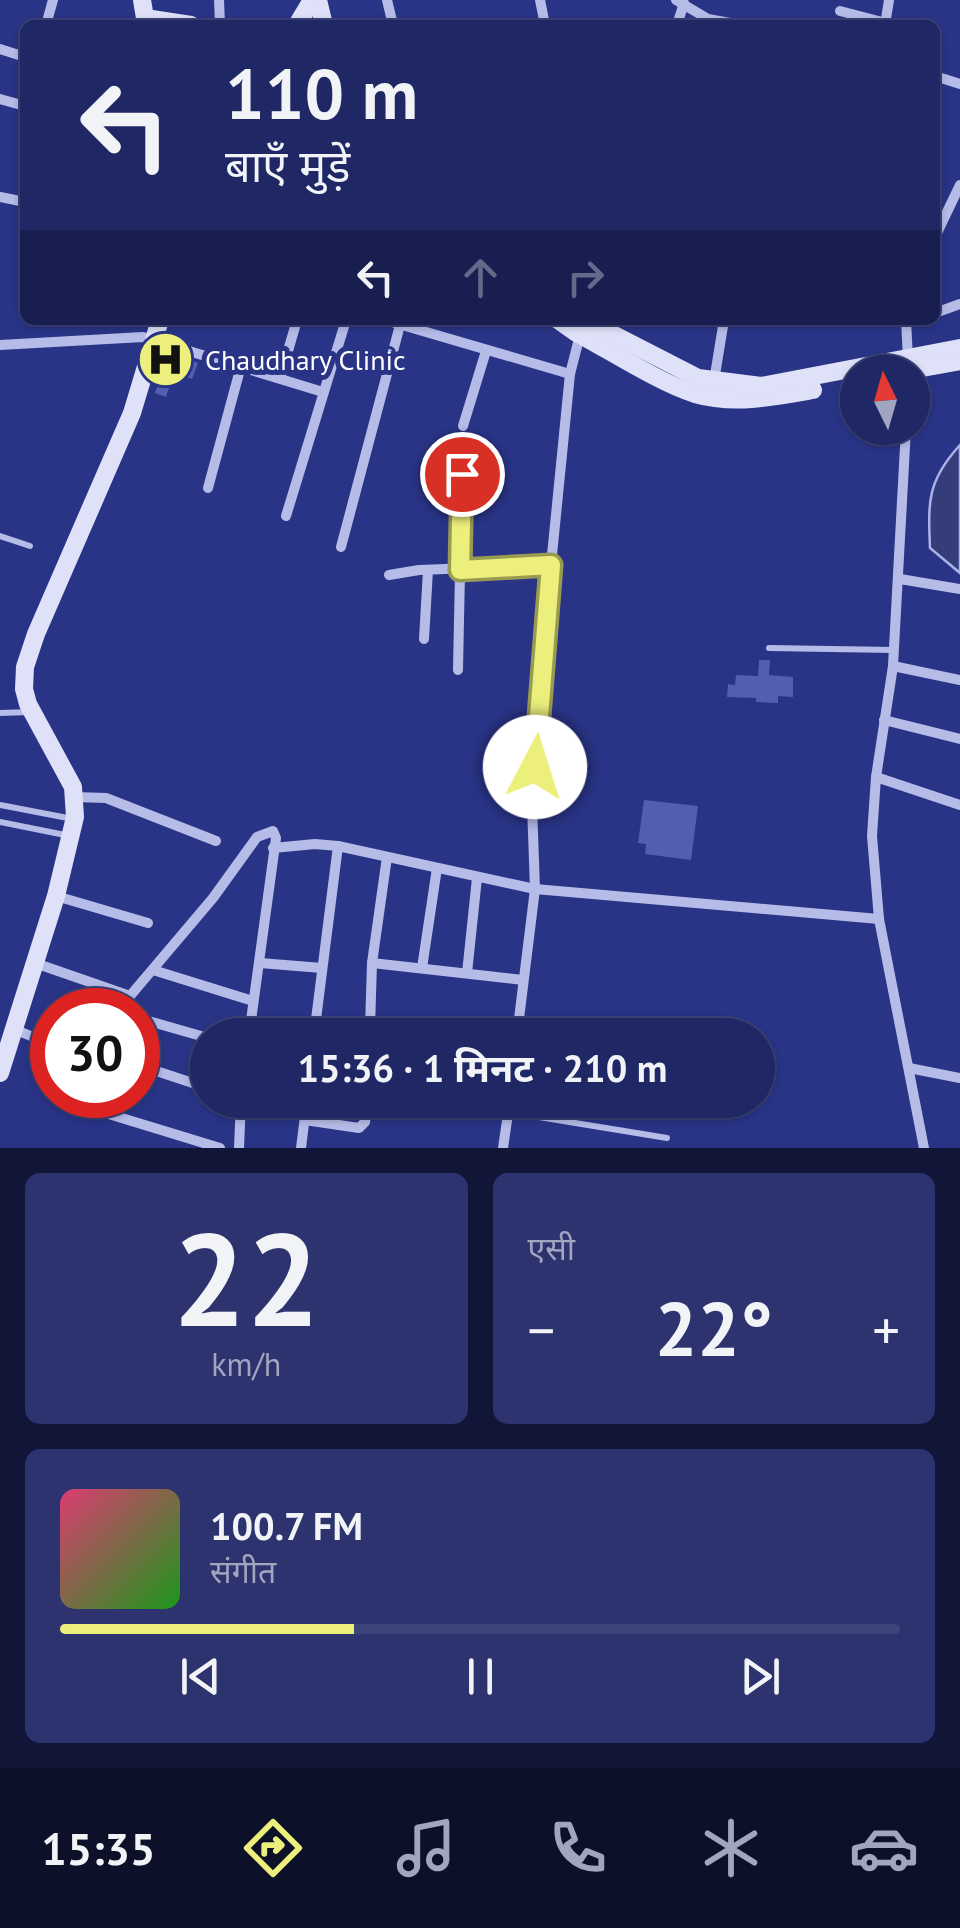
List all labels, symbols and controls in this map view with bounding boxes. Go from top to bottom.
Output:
text: 110 m [225,48,418,138]
icon: left [60,60,190,190]
text: बाएँ मुड़ें [225,136,350,194]
icon: left [348,250,403,305]
icon: ahead [453,250,508,305]
icon: right [558,250,613,305]
hospital icon: Chaudhary Clinic [136,330,196,390]
place label: Chaudhary Clinic [205,341,406,378]
north arrow [840,355,930,445]
map controls [840,355,930,445]
pin [420,432,505,517]
icon: arrive [435,447,490,502]
position arrow [483,715,587,819]
speed limit sign: 30 [30,988,160,1118]
text: 15:36 · 1 मिनट · 210 m [298,1043,667,1092]
text: 22 [173,1194,320,1362]
text: एसी [528,1227,575,1269]
text: 22° [655,1280,773,1377]
text: − [528,1294,555,1365]
text: + [872,1294,900,1365]
text: km/h [211,1343,281,1385]
text: 100.7 FM [210,1501,363,1550]
text: संगीत [210,1550,276,1592]
icon: previous [173,1649,228,1704]
icon: pause [453,1649,508,1704]
icon: next [733,1649,788,1704]
icon: directions [238,1813,308,1883]
icon: music [391,1813,461,1883]
icon: phone [543,1813,613,1883]
icon: climate [696,1813,766,1883]
icon: car [849,1813,919,1883]
text: 15:35 [41,1819,155,1877]

